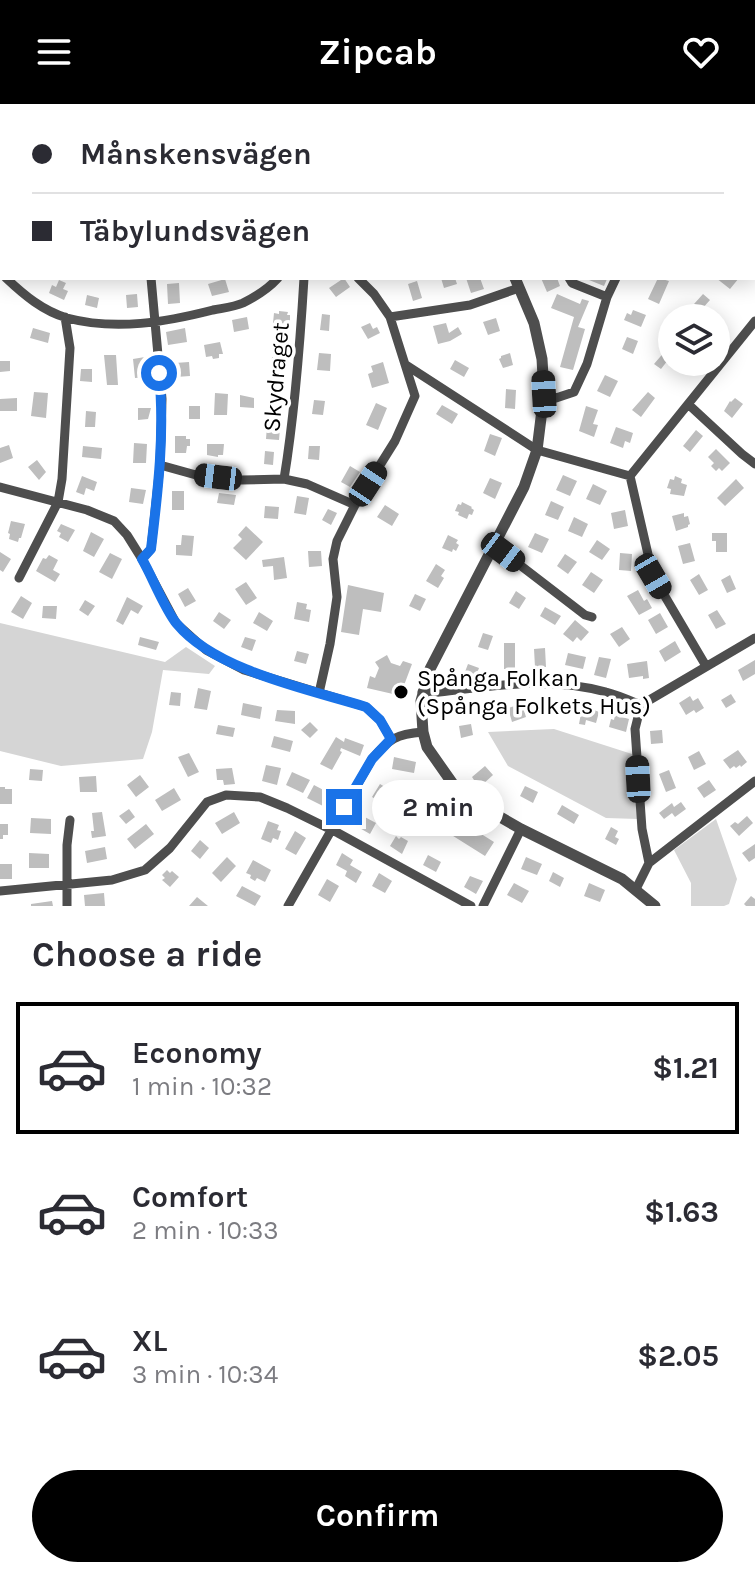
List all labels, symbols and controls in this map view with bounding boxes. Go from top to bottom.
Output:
icon: menu [32,30,76,74]
icon: heart [679,30,723,74]
text: Zipcab [318,31,437,73]
text: Månskensvägen [80,136,312,172]
text: Täbylundsvägen [80,213,310,249]
map controls [658,304,730,376]
button: layers [658,304,730,376]
street label: Skydraget [257,321,295,433]
route start [141,355,177,391]
car [531,369,557,419]
car [345,457,391,511]
car [193,462,243,492]
car [477,528,529,576]
car [631,549,675,603]
place label: Spånga Folkan (Spånga Folkets Hus) [417,664,651,720]
marker: Spånga Folkan (Spånga Folkets Hus) [392,683,410,701]
car [625,754,651,804]
callout: 2 min [372,779,504,835]
route end [326,789,362,825]
text: 2 min [402,792,474,823]
text: Choose a ride [32,933,262,975]
icon: car [36,1032,108,1104]
text: Economy [132,1035,262,1071]
text: $1.21 [652,1050,719,1086]
text: 1 min · 10:32 [132,1071,272,1102]
icon: car [36,1176,108,1248]
text: Comfort [132,1179,248,1215]
text: $1.63 [644,1194,719,1230]
text: 2 min · 10:33 [132,1215,279,1246]
icon: car [36,1320,108,1392]
text: XL [132,1323,167,1359]
text: $2.05 [637,1338,719,1374]
text: 3 min · 10:34 [132,1359,278,1390]
button: Confirm [32,1470,723,1562]

